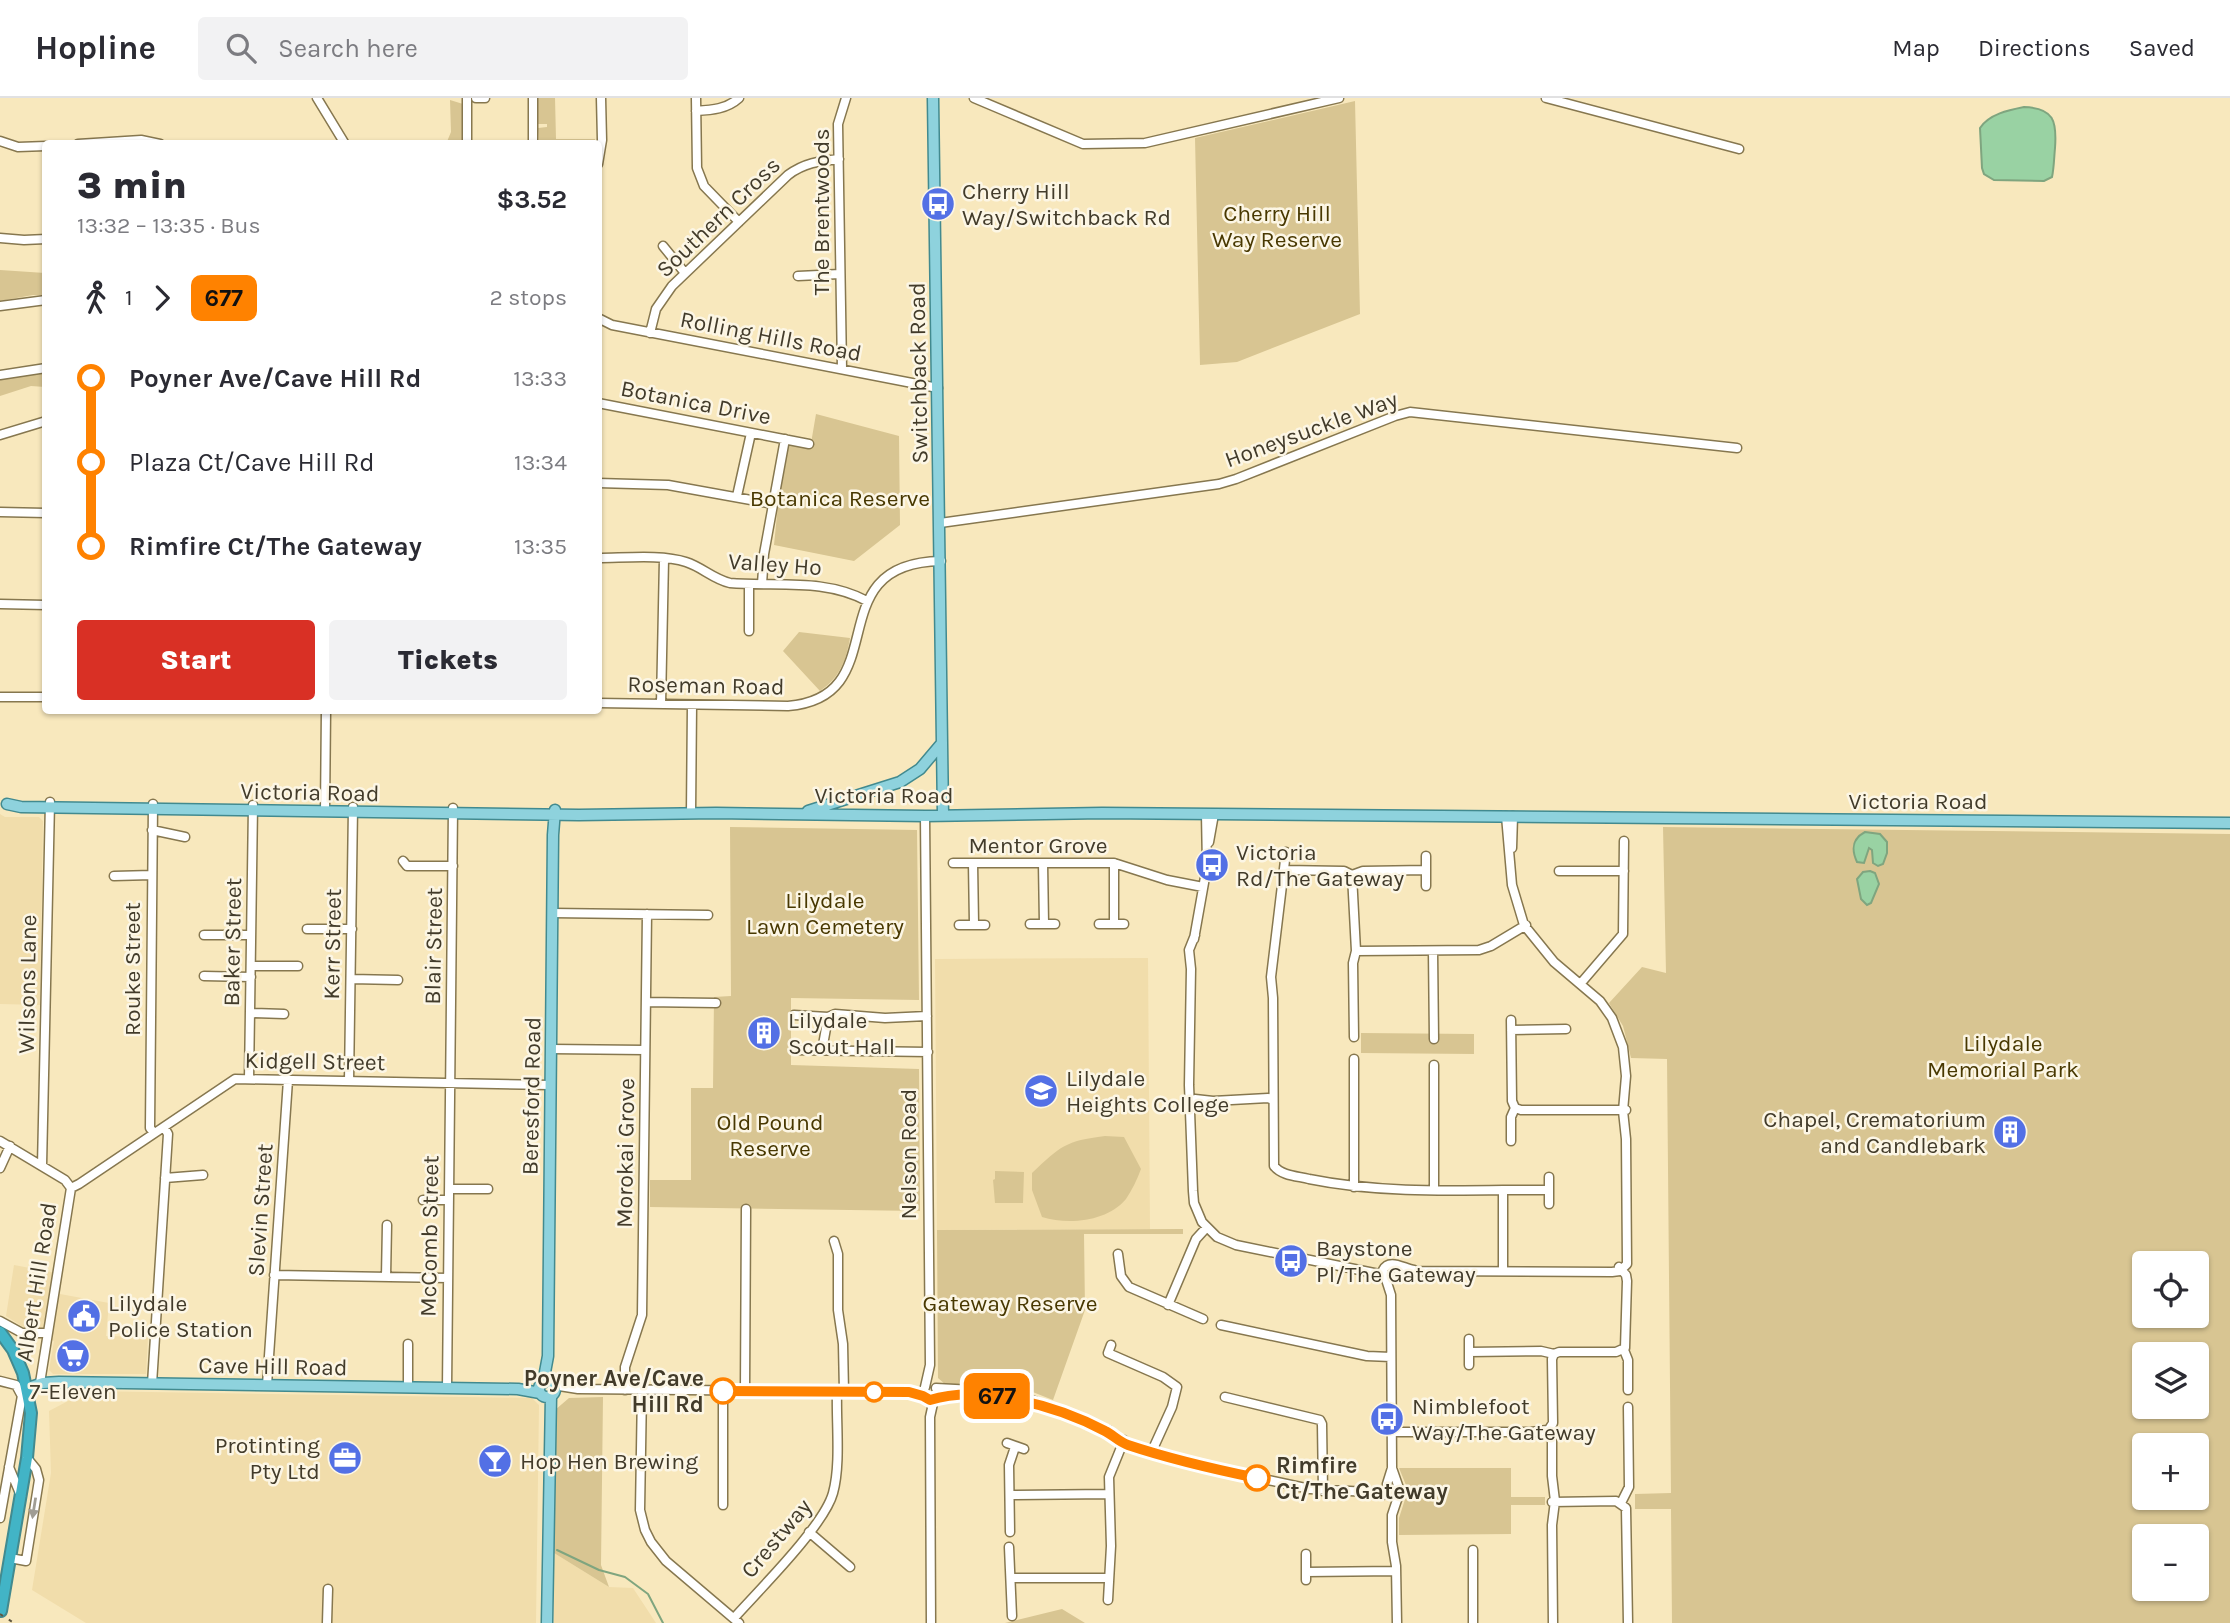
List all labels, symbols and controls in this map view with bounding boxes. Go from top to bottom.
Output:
search box [198,17,688,80]
text: Hopline [35,29,156,67]
icon: search [222,29,260,67]
text: Search here [278,33,418,64]
text: Map [1892,34,1940,62]
text: Directions [1978,34,2091,62]
text: Saved [2129,34,2195,62]
street label: The Brentwoods [808,128,835,296]
street label: Southern Cross [651,152,786,283]
text: 3 min [77,163,187,208]
place label: Cherry Hill Way/Switchback Rd [962,178,1171,231]
text: $3.52 [496,184,567,215]
bus stop icon: Cherry Hill Way/Switchback Rd [919,185,957,223]
park label: Cherry Hill Way Reserve [1212,200,1342,253]
text: 13:32 – 13:35 · Bus [77,212,261,239]
icon: walk [77,279,115,317]
icon: forward [143,279,181,317]
street label: Switchback Road [903,282,934,464]
text: 1 [125,284,133,311]
text: 677 [205,284,243,312]
text: 2 stops [489,284,567,311]
street label: Rolling Hills Road [678,306,864,367]
text: Poyner Ave/Cave Hill Rd [129,363,421,394]
text: 13:33 [513,365,567,392]
street label: Botanica Drive [618,375,773,430]
street label: Honeysuckle Way [1221,386,1402,473]
text: Plaza Ct/Cave Hill Rd [129,447,375,478]
text: 13:34 [514,449,567,476]
park label: Botanica Reserve [750,485,930,512]
text: Rimfire Ct/The Gateway [129,531,422,562]
text: 13:35 [514,533,567,560]
street label: Valley Ho [727,548,823,581]
button: Start [77,620,315,700]
button: Tickets [329,620,567,700]
street label: Roseman Road [627,671,785,700]
street label: Victoria Road [240,778,380,807]
street label: Victoria Road [814,782,954,809]
street label: Victoria Road [1848,788,1988,815]
street label: Mentor Grove [968,832,1108,859]
place label: Victoria Rd/The Gateway [1236,839,1405,892]
bus stop icon: Victoria Rd/The Gateway [1193,846,1231,884]
street label: Baker Street [218,877,247,1007]
street label: Blair Street [419,887,448,1005]
park label: Lilydale Lawn Cemetery [746,887,904,940]
street label: Kerr Street [318,888,347,1000]
street label: Rouke Street [119,902,146,1036]
street label: Wilsons Lane [13,914,42,1054]
place label: Lilydale Scout Hall [788,1007,895,1060]
building icon: Lilydale Scout Hall [745,1014,783,1052]
street label: Beresford Road [517,1017,546,1175]
park label: Lilydale Memorial Park [1927,1030,2079,1083]
street label: Kidgell Street [244,1047,386,1076]
place label: Lilydale Heights College [1066,1065,1229,1118]
school or university icon: Lilydale Heights College [1022,1072,1060,1110]
street label: Morokai Grove [611,1078,640,1228]
street label: Nelson Road [895,1089,922,1219]
place label: Chapel, Crematorium and Candlebark [1763,1106,1986,1159]
park label: Old Pound Reserve [716,1109,824,1162]
building icon: Chapel, Crematorium and Candlebark [1991,1113,2029,1151]
street label: Slevin Street [242,1142,279,1277]
street label: McComb Street [415,1155,444,1317]
street label: Albert Hill Road [11,1200,62,1364]
place label: Baystone Pl/The Gateway [1316,1235,1476,1288]
bus stop icon: Baystone Pl/The Gateway [1272,1242,1310,1280]
map controls [2132,1251,2209,1601]
button: locate [2132,1251,2209,1328]
place label: Lilydale Police Station [108,1290,253,1343]
park label: Gateway Reserve [923,1290,1097,1317]
public building icon: Lilydale Police Station [65,1297,103,1335]
supermarket icon: 7-Eleven [54,1337,92,1375]
button: layers [2132,1342,2209,1419]
street label: Cave Hill Road [198,1352,348,1381]
place label: Poyner Ave/Cave Hill Rd [524,1365,704,1418]
line badge: 677 [957,1373,1037,1419]
place label: 7-Eleven [29,1378,117,1405]
marker: Poyner Ave/Cave Hill Rd [710,1378,736,1404]
unlabelled marker [864,1382,884,1402]
text: 677 [978,1382,1016,1410]
place label: Nimblefoot Way/The Gateway [1412,1393,1596,1446]
bus stop icon: Nimblefoot Way/The Gateway [1368,1400,1406,1438]
place label: Protinting Pty Ltd [215,1432,320,1485]
button: + [2132,1433,2209,1510]
office icon: Protinting Pty Ltd [326,1439,364,1477]
bar icon: Hop Hen Brewing [476,1442,514,1480]
place label: Hop Hen Brewing [520,1448,698,1475]
place label: Rimfire Ct/The Gateway [1276,1452,1448,1505]
marker: Rimfire Ct/The Gateway [1244,1465,1270,1491]
street label: Crestway [736,1493,817,1583]
one-way arrow [28,1497,39,1519]
button: − [2132,1524,2209,1601]

